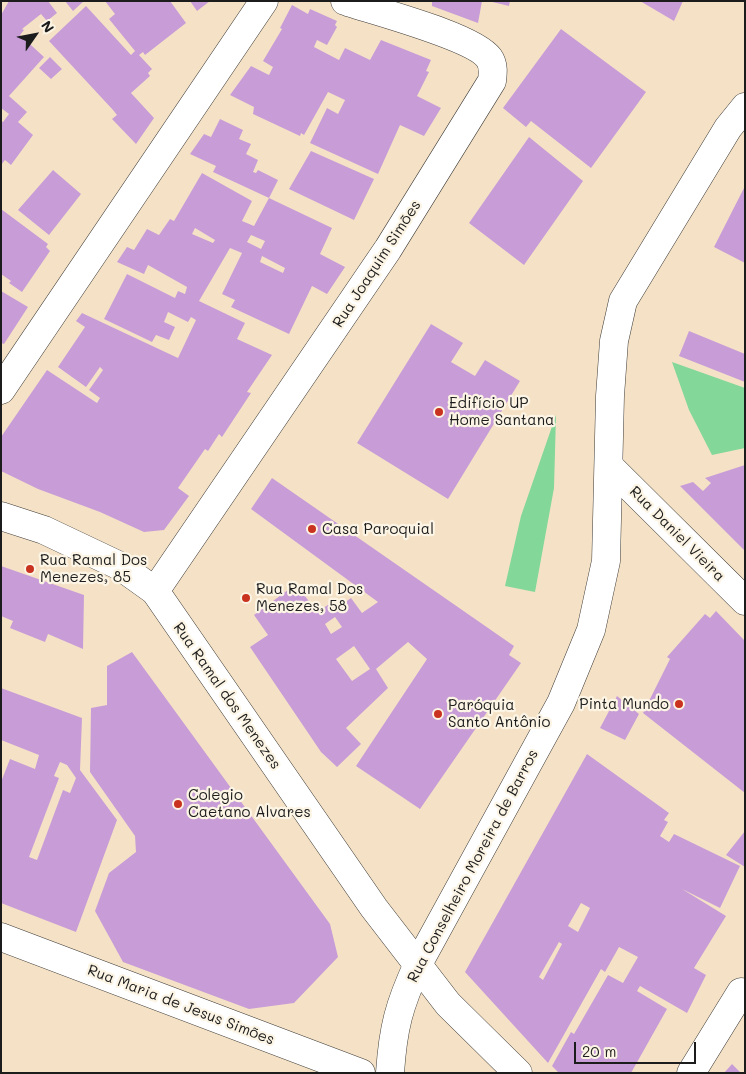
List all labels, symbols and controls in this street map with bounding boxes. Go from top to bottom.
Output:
north arrow [10,10,60,60]
text: N [37,17,59,36]
street label: Rua Joaquim Simões [329,197,425,331]
place label: Edifício UP Home Santana [449,394,554,429]
marker: Edifício UP Home Santana [433,406,445,418]
street label: Rua Daniel Vieira [626,483,728,585]
place label: Casa Paroquial [322,520,434,538]
marker: Casa Paroquial [306,523,318,535]
place label: Rua Ramal Dos Menezes, 85 [40,551,147,586]
marker: Rua Ramal Dos Menezes, 85 [24,563,36,575]
place label: Rua Ramal Dos Menezes, 58 [256,580,363,615]
marker: Rua Ramal Dos Menezes, 58 [240,592,252,604]
street label: Rua Ramal dos Menezes [169,619,285,773]
place label: Pinta Mundo [579,695,669,713]
place label: Paróquia Santo Antônio [448,696,550,731]
marker: Pinta Mundo [673,698,685,710]
marker: Paróquia Santo Antônio [432,708,444,720]
street label: Rua Conselheiro Moreira de Barros [404,746,542,986]
place label: Colegio Caetano Alvares [188,786,311,821]
marker: Colegio Caetano Alvares [172,798,184,810]
street label: Rua Maria de Jesus Simões [85,961,277,1049]
scale bar [576,1032,698,1064]
text: 20 m [582,1041,616,1061]

